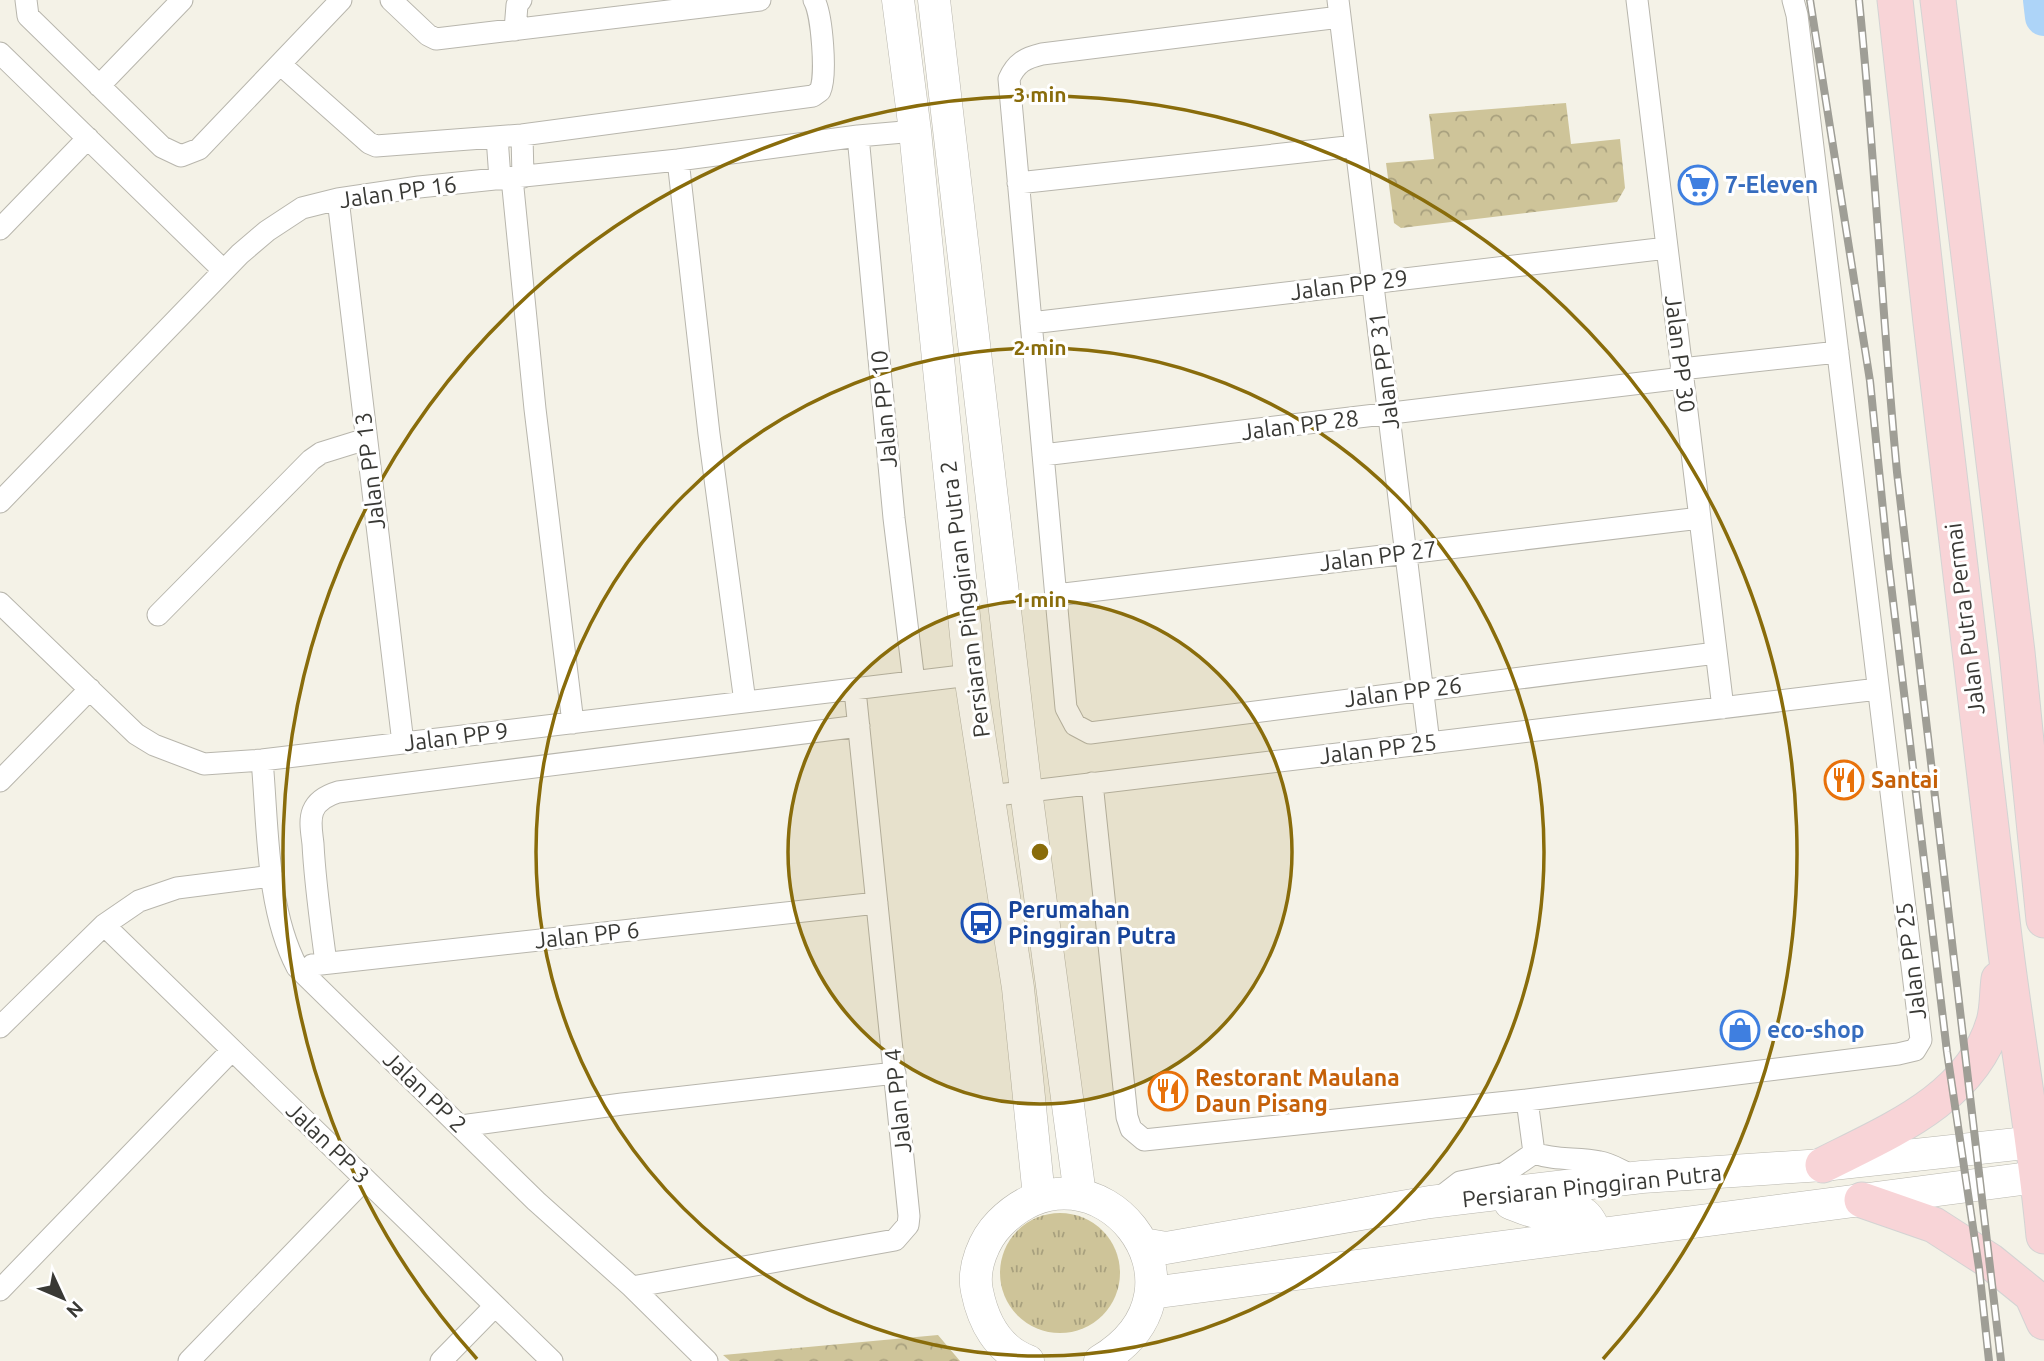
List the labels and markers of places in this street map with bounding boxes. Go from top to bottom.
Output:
supermarket icon: 7-Eleven [1677,164,1719,206]
place label: 7-Eleven [1725,172,1818,197]
restaurant icon: Santai [1823,759,1865,801]
place label: Santai [1871,767,1939,792]
centre of rings [1028,840,1052,864]
place label: Perumahan Pinggiran Putra [1008,897,1176,948]
bus stop icon: Perumahan Pinggiran Putra [960,902,1002,944]
shop icon: eco-shop [1719,1009,1761,1051]
place label: eco-shop [1767,1017,1865,1042]
place label: Restorant Maulana Daun Pisang [1195,1065,1400,1116]
restaurant icon: Restorant Maulana Daun Pisang [1147,1070,1189,1112]

